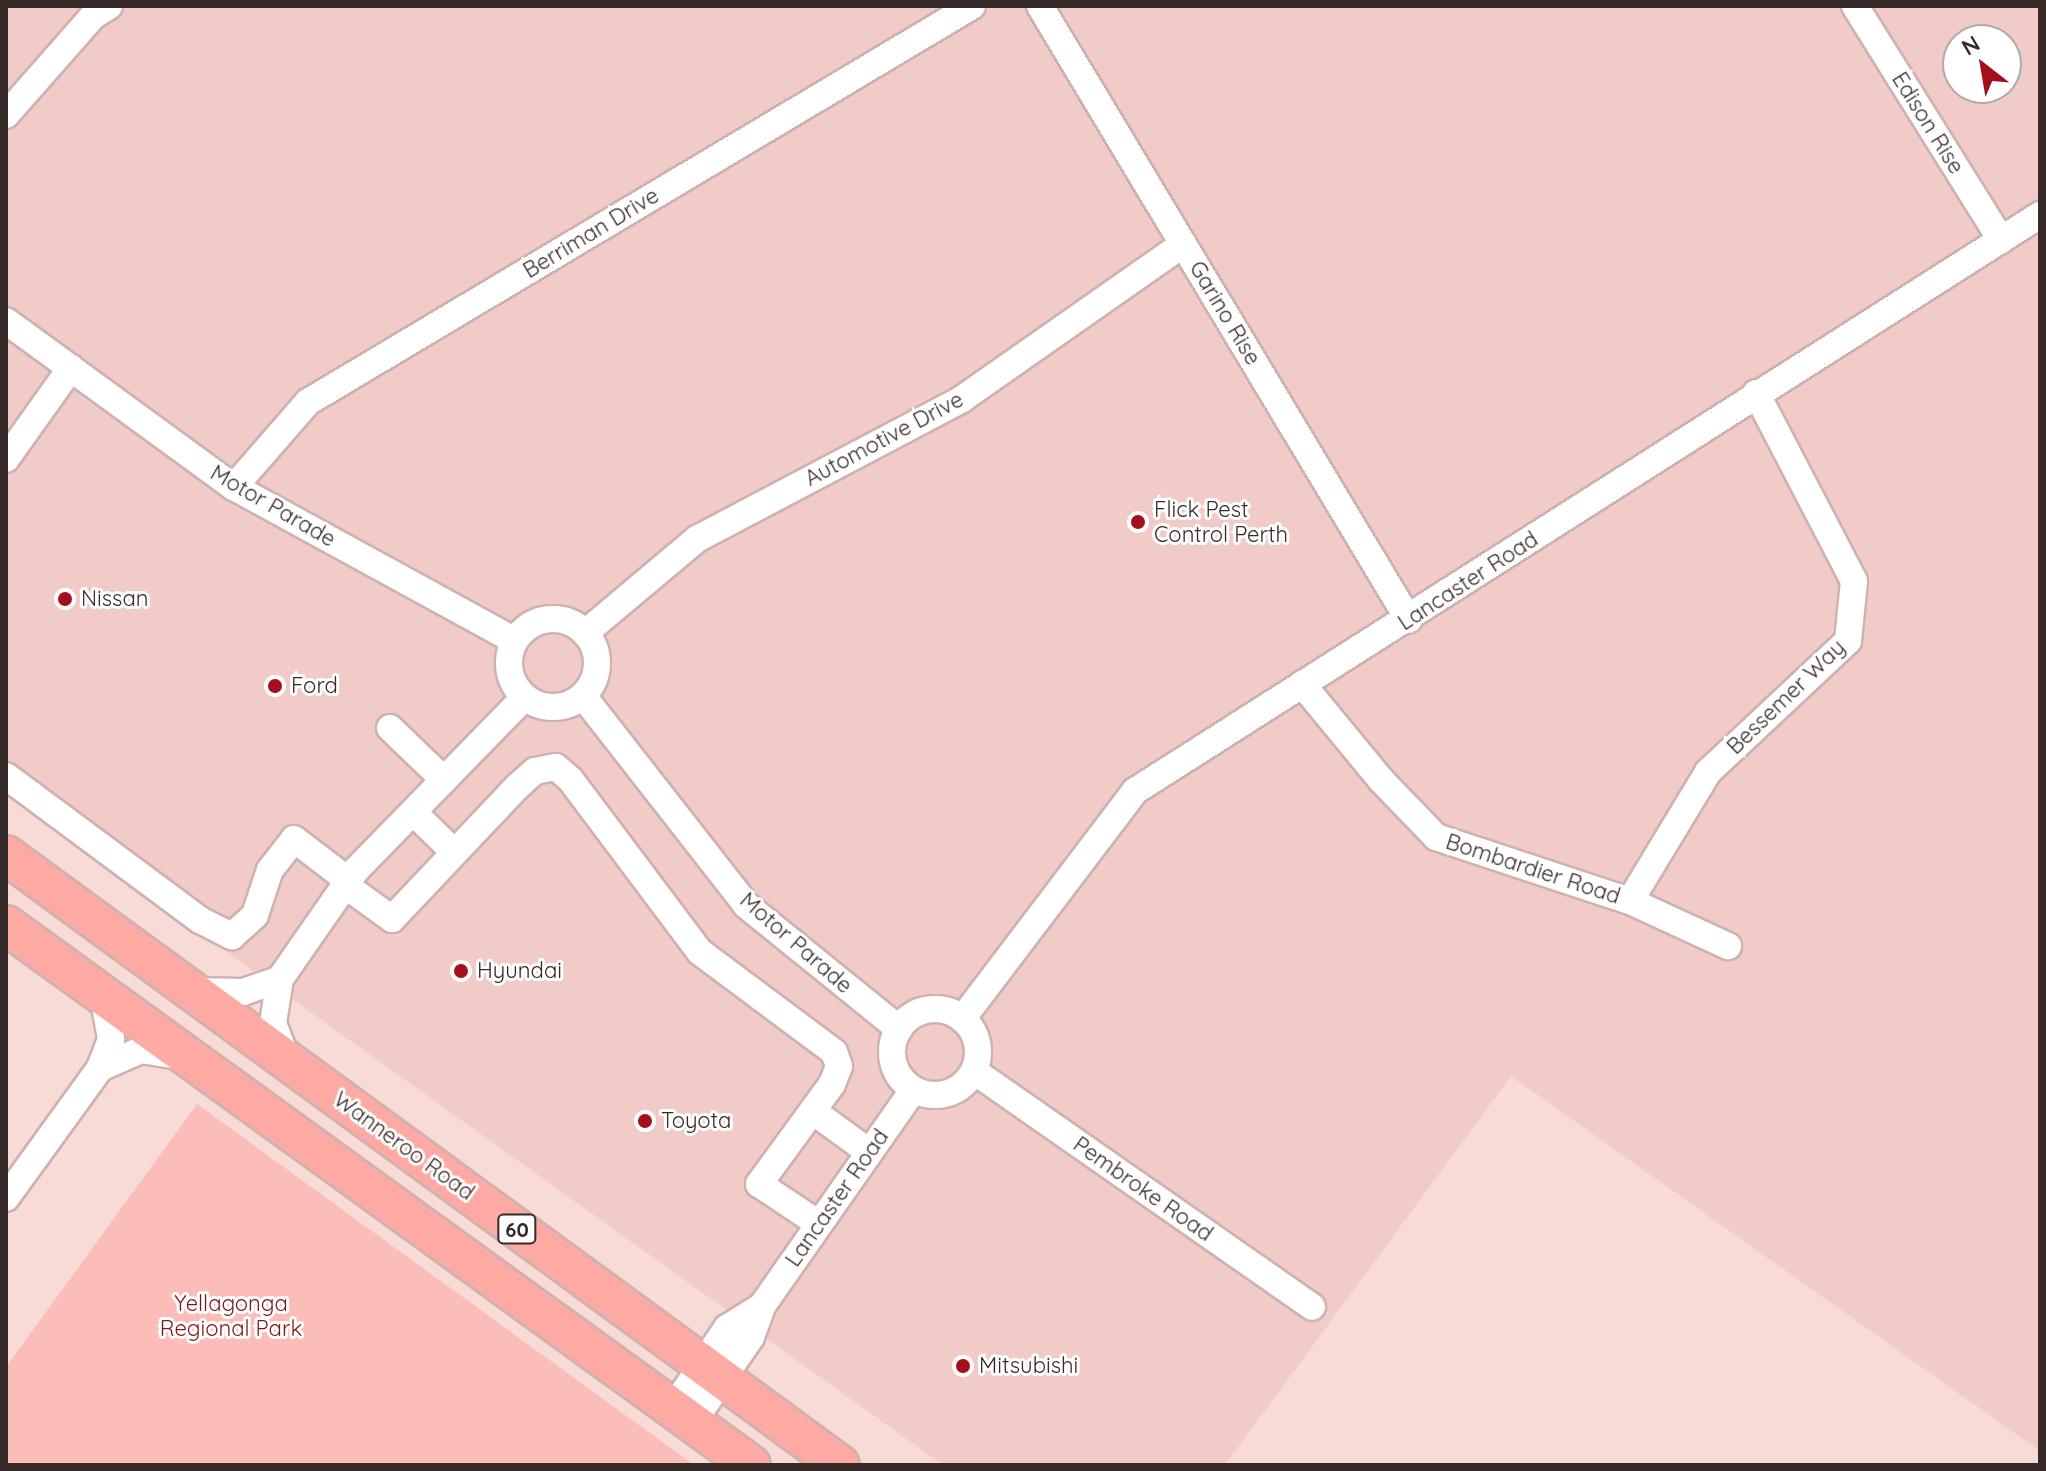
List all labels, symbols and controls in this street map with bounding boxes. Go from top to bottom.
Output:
north arrow [1942,24,2022,104]
text: N [1957,29,1985,61]
street label: Edison Rise [1886,67,1970,179]
street label: Berriman Drive [518,182,664,284]
street label: Garino Rise [1184,256,1266,370]
street label: Automotive Drive [800,386,968,492]
street label: Motor Parade [206,460,340,552]
place label: Flick Pest Control Perth [1154,496,1288,548]
marker: Flick Pest Control Perth [1129,513,1147,531]
street label: Lancaster Road [1393,526,1543,636]
place label: Nissan [81,586,149,612]
marker: Nissan [56,590,74,608]
street label: Bessemer Way [1722,634,1850,760]
place label: Ford [291,673,338,699]
marker: Ford [266,677,284,695]
street label: Bombardier Road [1442,828,1624,910]
street label: Motor Parade [734,887,858,999]
place label: Hyundai [477,958,562,984]
marker: Hyundai [452,962,470,980]
street label: Wanneroo Road [329,1086,479,1206]
place label: Toyota [661,1108,731,1134]
marker: Toyota [636,1112,654,1130]
street label: Lancaster Road [780,1124,894,1272]
street label: Pembroke Road [1068,1131,1218,1247]
road number: 60 [497,1213,537,1245]
park label: Yellagonga Regional Park [160,1290,302,1342]
place label: Mitsubishi [979,1353,1078,1379]
marker: Mitsubishi [954,1357,972,1375]

